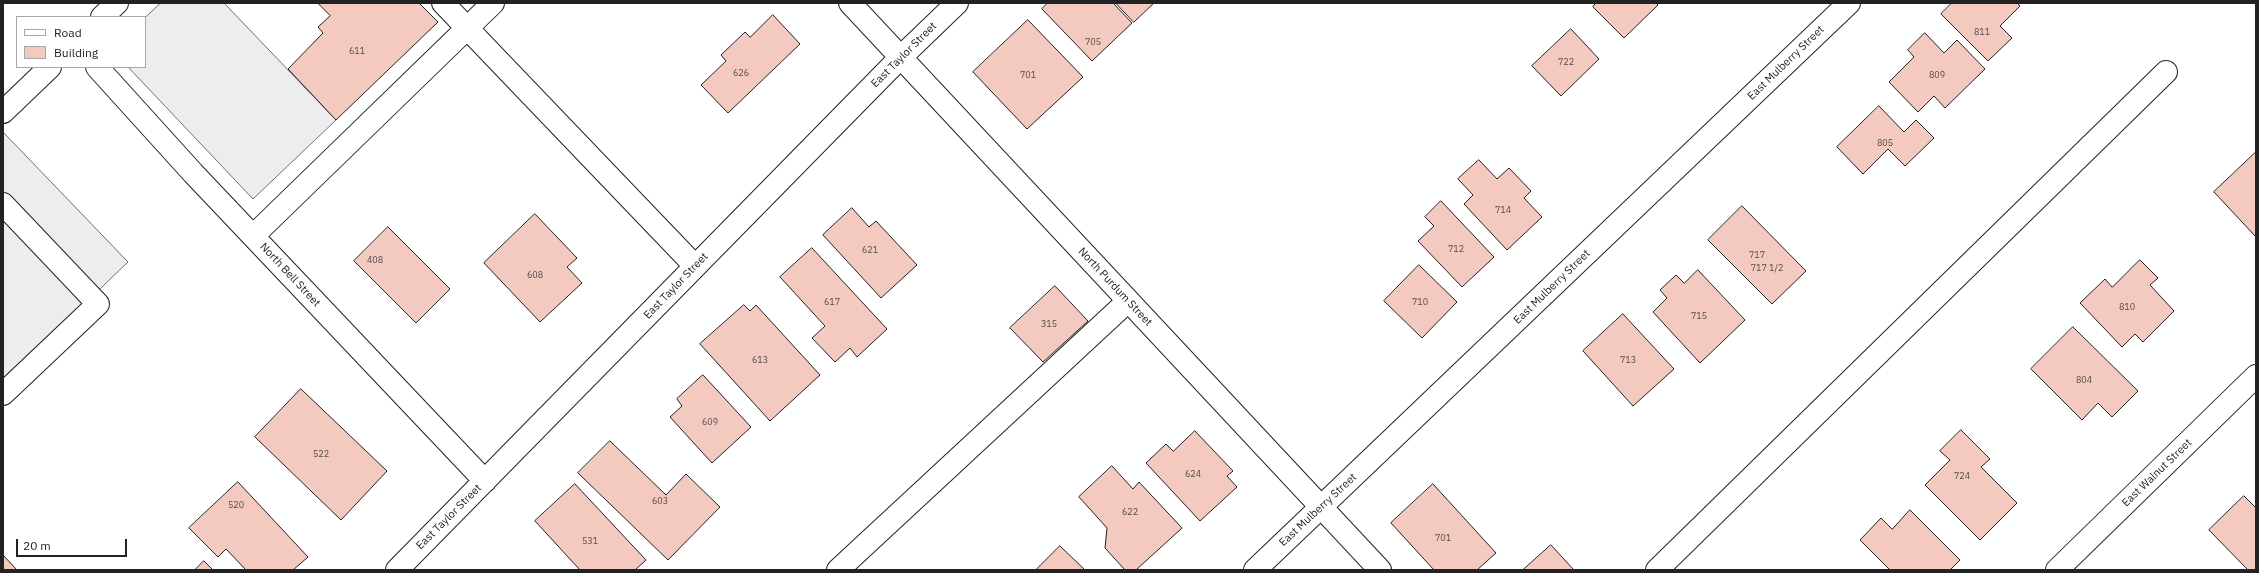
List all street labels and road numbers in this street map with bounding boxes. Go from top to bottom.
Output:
street label: East Taylor Street [869,20,939,90]
street label: East Mulberry Street [1745,23,1827,103]
street label: North Bell Street [257,240,323,310]
street label: North Purdum Street [1075,245,1155,329]
street label: East Mulberry Street [1511,247,1593,327]
street label: East Taylor Street [641,250,711,322]
street label: East Walnut Street [2119,436,2195,510]
street label: East Mulberry Street [1277,471,1359,549]
street label: East Taylor Street [414,482,484,552]

